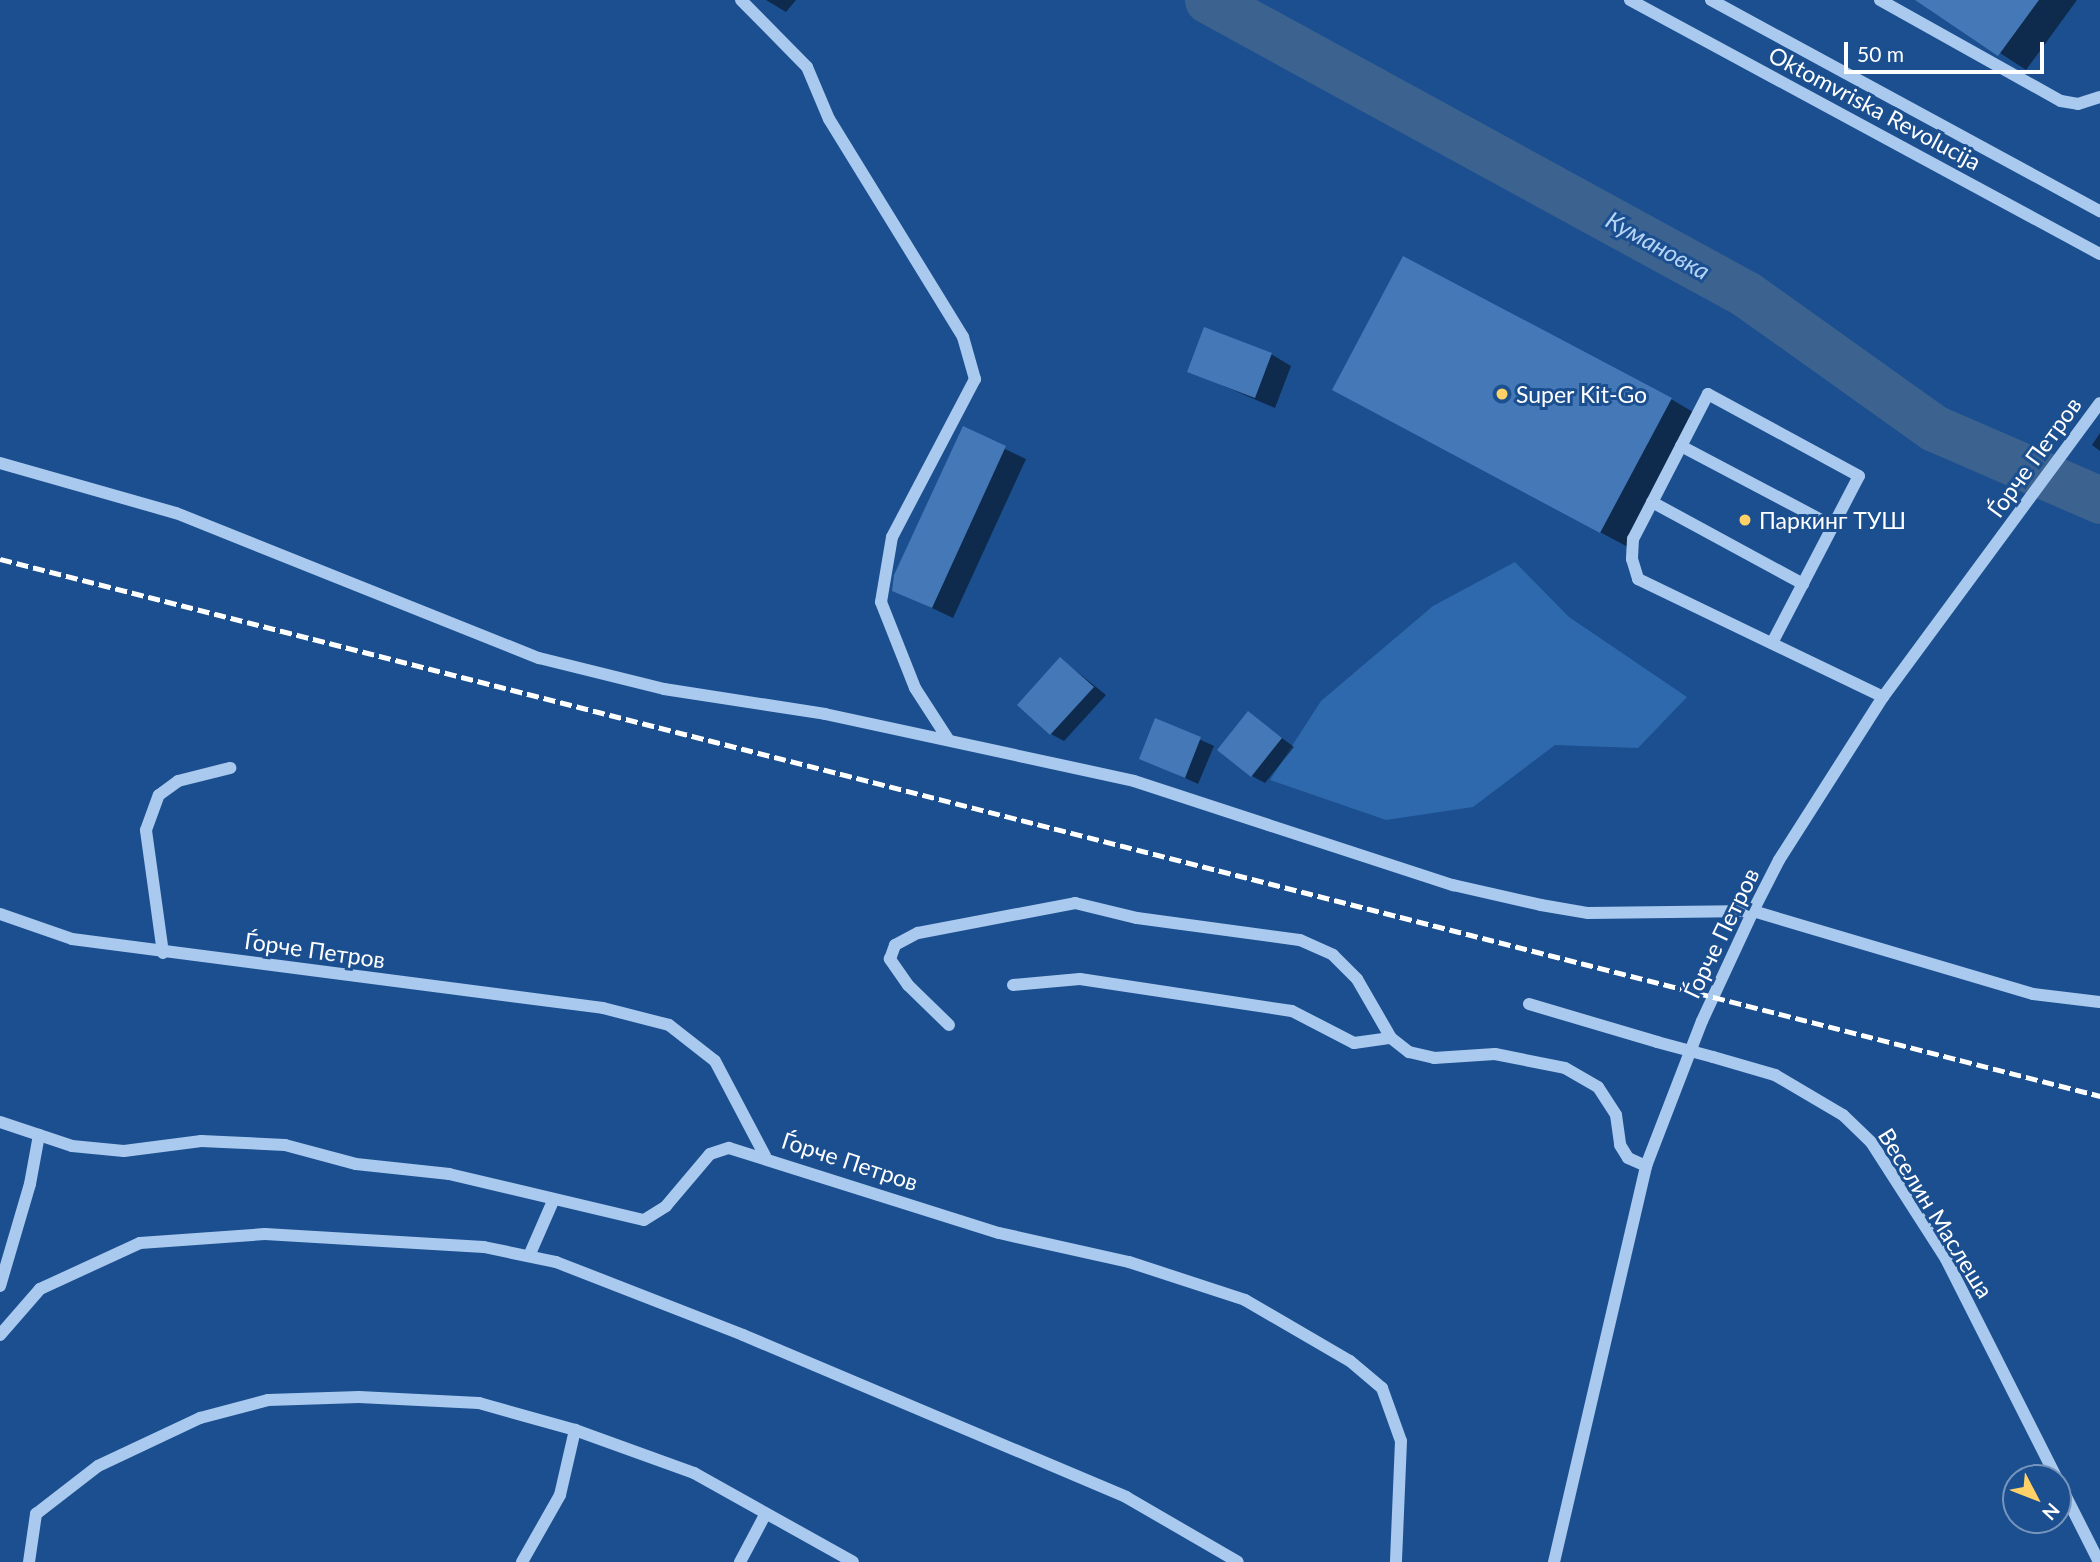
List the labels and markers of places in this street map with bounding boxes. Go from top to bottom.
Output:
place label: Super Kit-Go [1516,380,1648,408]
marker: Super Kit-Go [1494,386,1510,402]
place label: Паркинг ТУШ [1759,506,1906,534]
marker: Паркинг ТУШ [1737,512,1753,528]

